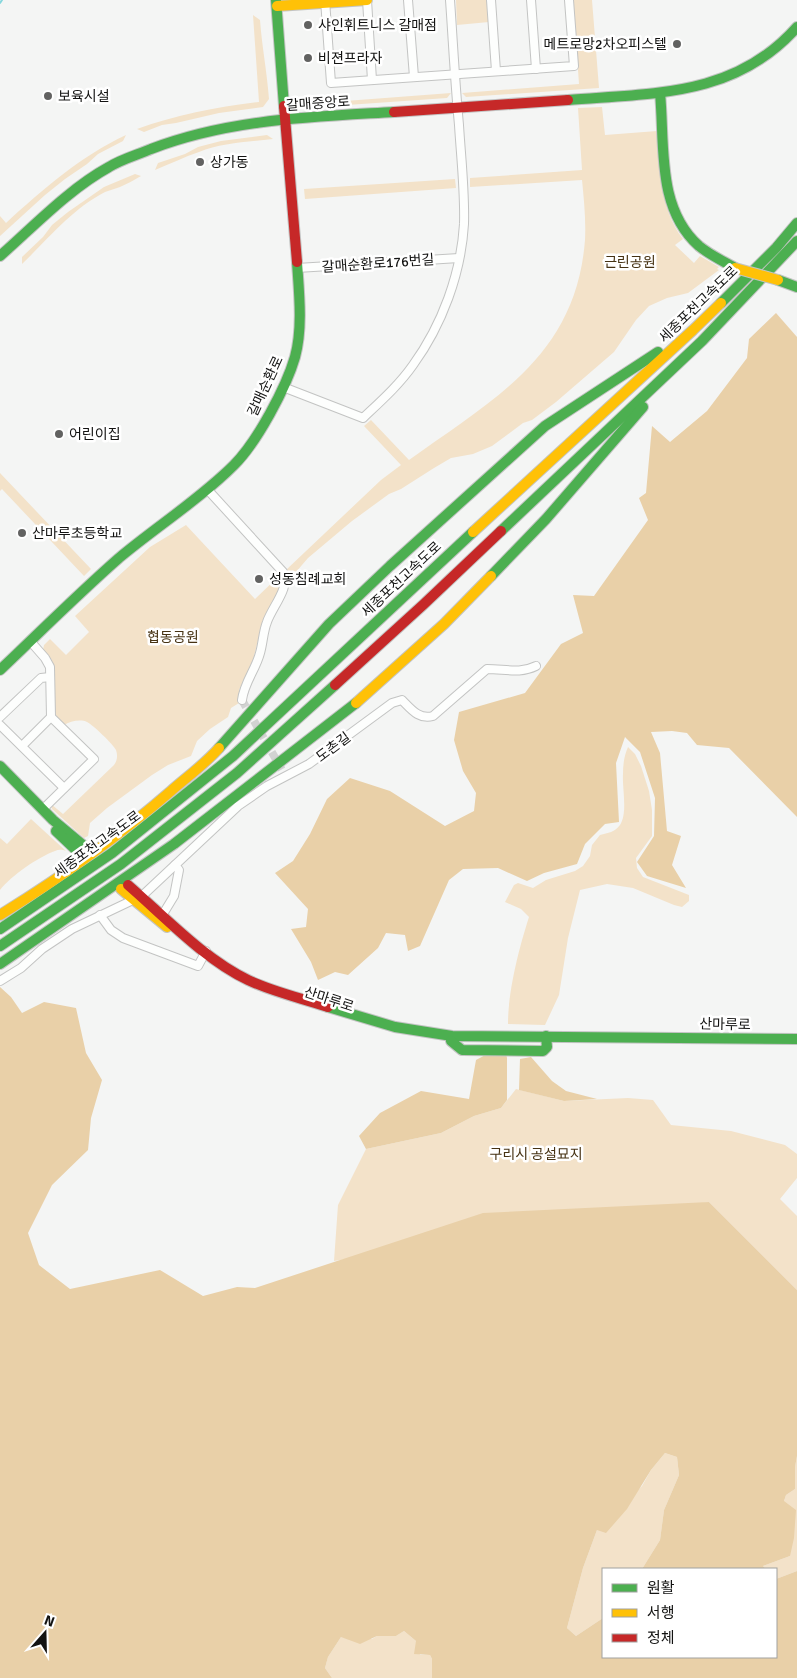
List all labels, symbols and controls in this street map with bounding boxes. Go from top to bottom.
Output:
place label: 샤인휘트니스 갈매점 [318,17,437,34]
marker: 샤인휘트니스 갈매점 [302,19,314,31]
place label: 메트로망2차오피스텔 [544,36,667,53]
marker: 메트로망2차오피스텔 [671,38,683,50]
place label: 비젼프라자 [318,50,383,67]
marker: 비젼프라자 [302,52,314,64]
place label: 보육시설 [58,88,110,105]
marker: 보육시설 [42,90,54,102]
street label: 갈매중앙로 [285,93,351,114]
place label: 상가동 [210,154,249,171]
marker: 상가동 [194,156,206,168]
street label: 갈매순환로176번길 [321,251,435,276]
park label: 근린공원 [604,254,656,271]
street label: 세종포천고속도로 [655,262,741,346]
street label: 갈매순환로 [244,353,287,419]
place label: 어린이집 [69,426,121,443]
marker: 어린이집 [53,428,65,440]
place label: 산마루초등학교 [32,525,122,542]
marker: 산마루초등학교 [16,527,28,539]
street label: 세종포천고속도로 [358,538,445,621]
place label: 성동침례교회 [269,571,346,588]
marker: 성동침례교회 [253,573,265,585]
park label: 협동공원 [147,629,199,646]
street label: 도촌길 [313,729,354,766]
street label: 세종포천고속도로 [51,807,144,882]
street label: 산마루로 [302,983,356,1016]
street label: 산마루로 [699,1016,751,1033]
park label: 구리시 공설묘지 [489,1146,583,1163]
legend [602,1568,777,1658]
text: 원활 [647,1579,675,1597]
text: 서행 [647,1604,675,1622]
north arrow [20,1608,70,1658]
text: N [42,1612,57,1631]
text: 정체 [647,1629,675,1647]

